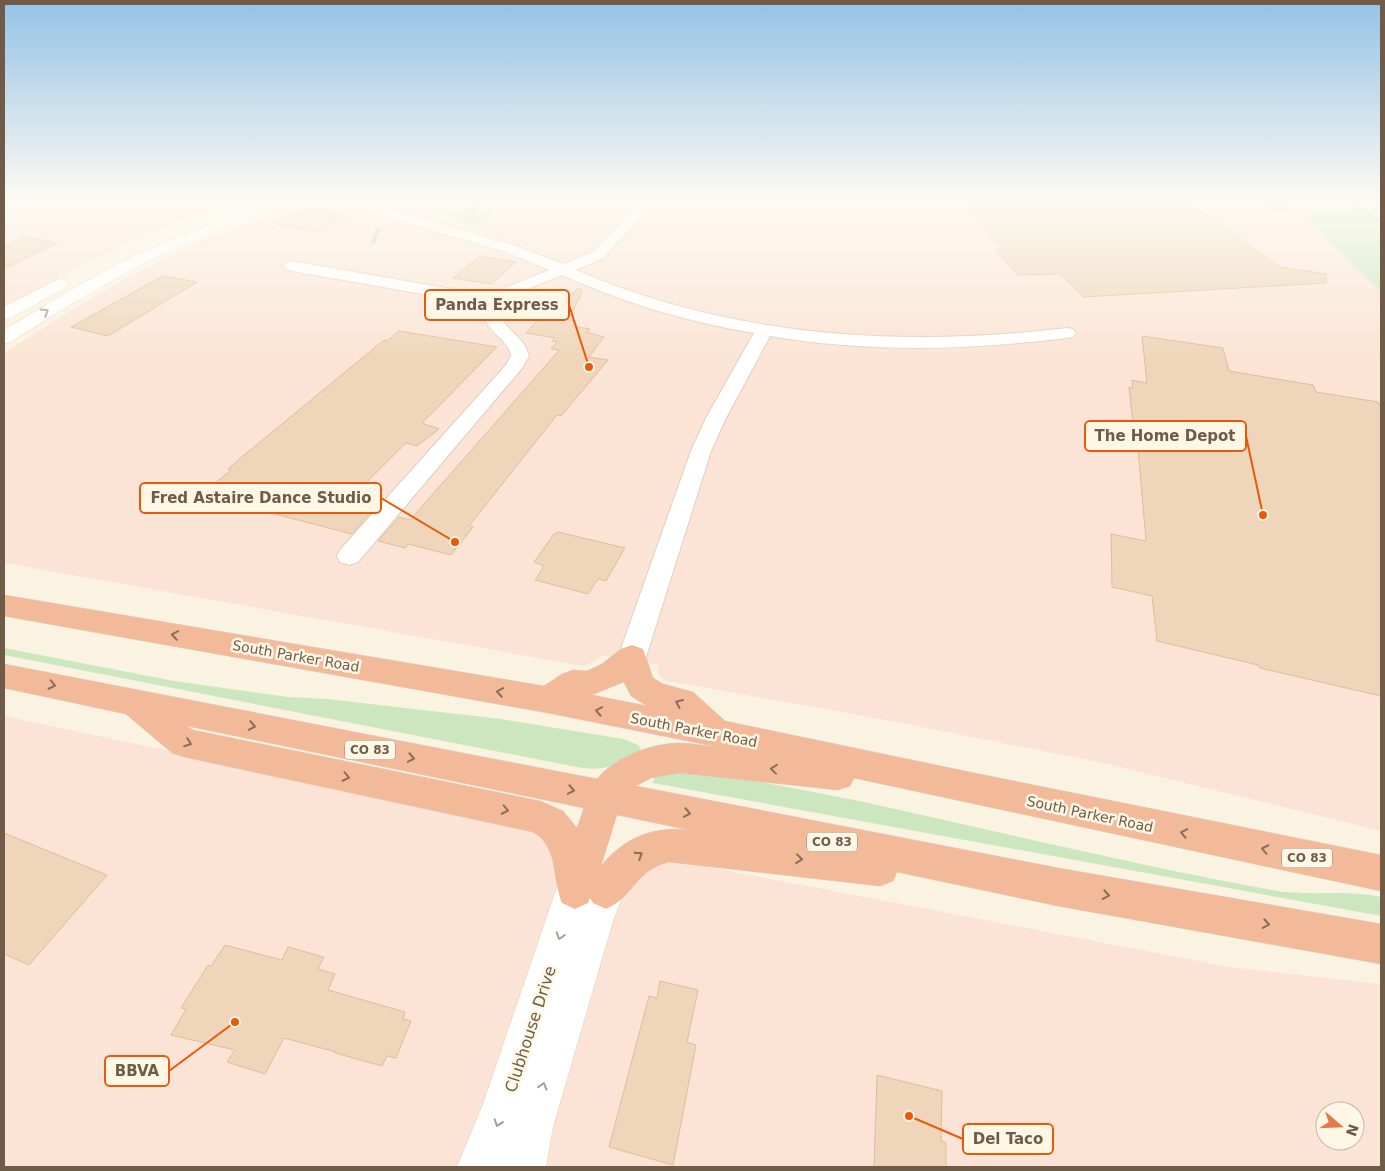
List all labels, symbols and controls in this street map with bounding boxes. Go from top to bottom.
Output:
callout: Panda Express [425,290,569,320]
text: Panda Express [435,296,559,314]
one-way arrow [40,309,49,319]
callout: The Home Depot [1085,421,1246,451]
text: The Home Depot [1094,427,1236,445]
callout: Fred Astaire Dance Studio [140,483,381,513]
text: Fred Astaire Dance Studio [151,489,371,507]
one-way arrow [171,630,179,640]
street label: South Parker Road [231,637,361,675]
one-way arrow [47,680,56,690]
one-way arrow [496,688,504,698]
one-way arrow [675,698,684,709]
one-way arrow [595,706,604,716]
street label: South Parker Road [629,710,759,750]
one-way arrow [248,720,256,731]
one-way arrow [183,737,192,747]
road number: CO 83 [345,740,395,760]
one-way arrow [407,752,416,763]
one-way arrow [769,763,777,774]
one-way arrow [342,771,351,781]
one-way arrow [566,784,575,794]
street label: South Parker Road [1025,793,1155,835]
one-way arrow [501,804,510,814]
one-way arrow [682,807,691,817]
one-way arrow [1180,828,1189,838]
road number: CO 83 [807,832,857,852]
one-way arrow [1260,844,1269,855]
road number: CO 83 [1282,848,1332,868]
one-way arrow [634,852,643,861]
one-way arrow [795,853,803,864]
one-way arrow [1102,890,1111,900]
one-way arrow [1262,918,1271,928]
one-way arrow [556,931,566,940]
street label: Clubhouse Drive [501,963,560,1095]
callout: BBVA [105,1056,169,1086]
text: BBVA [115,1062,160,1080]
one-way arrow [537,1082,547,1091]
north arrow [1315,1101,1365,1151]
one-way arrow [494,1119,504,1127]
text: N [1343,1122,1362,1138]
callout: Del Taco [963,1124,1053,1154]
text: Del Taco [973,1130,1043,1148]

